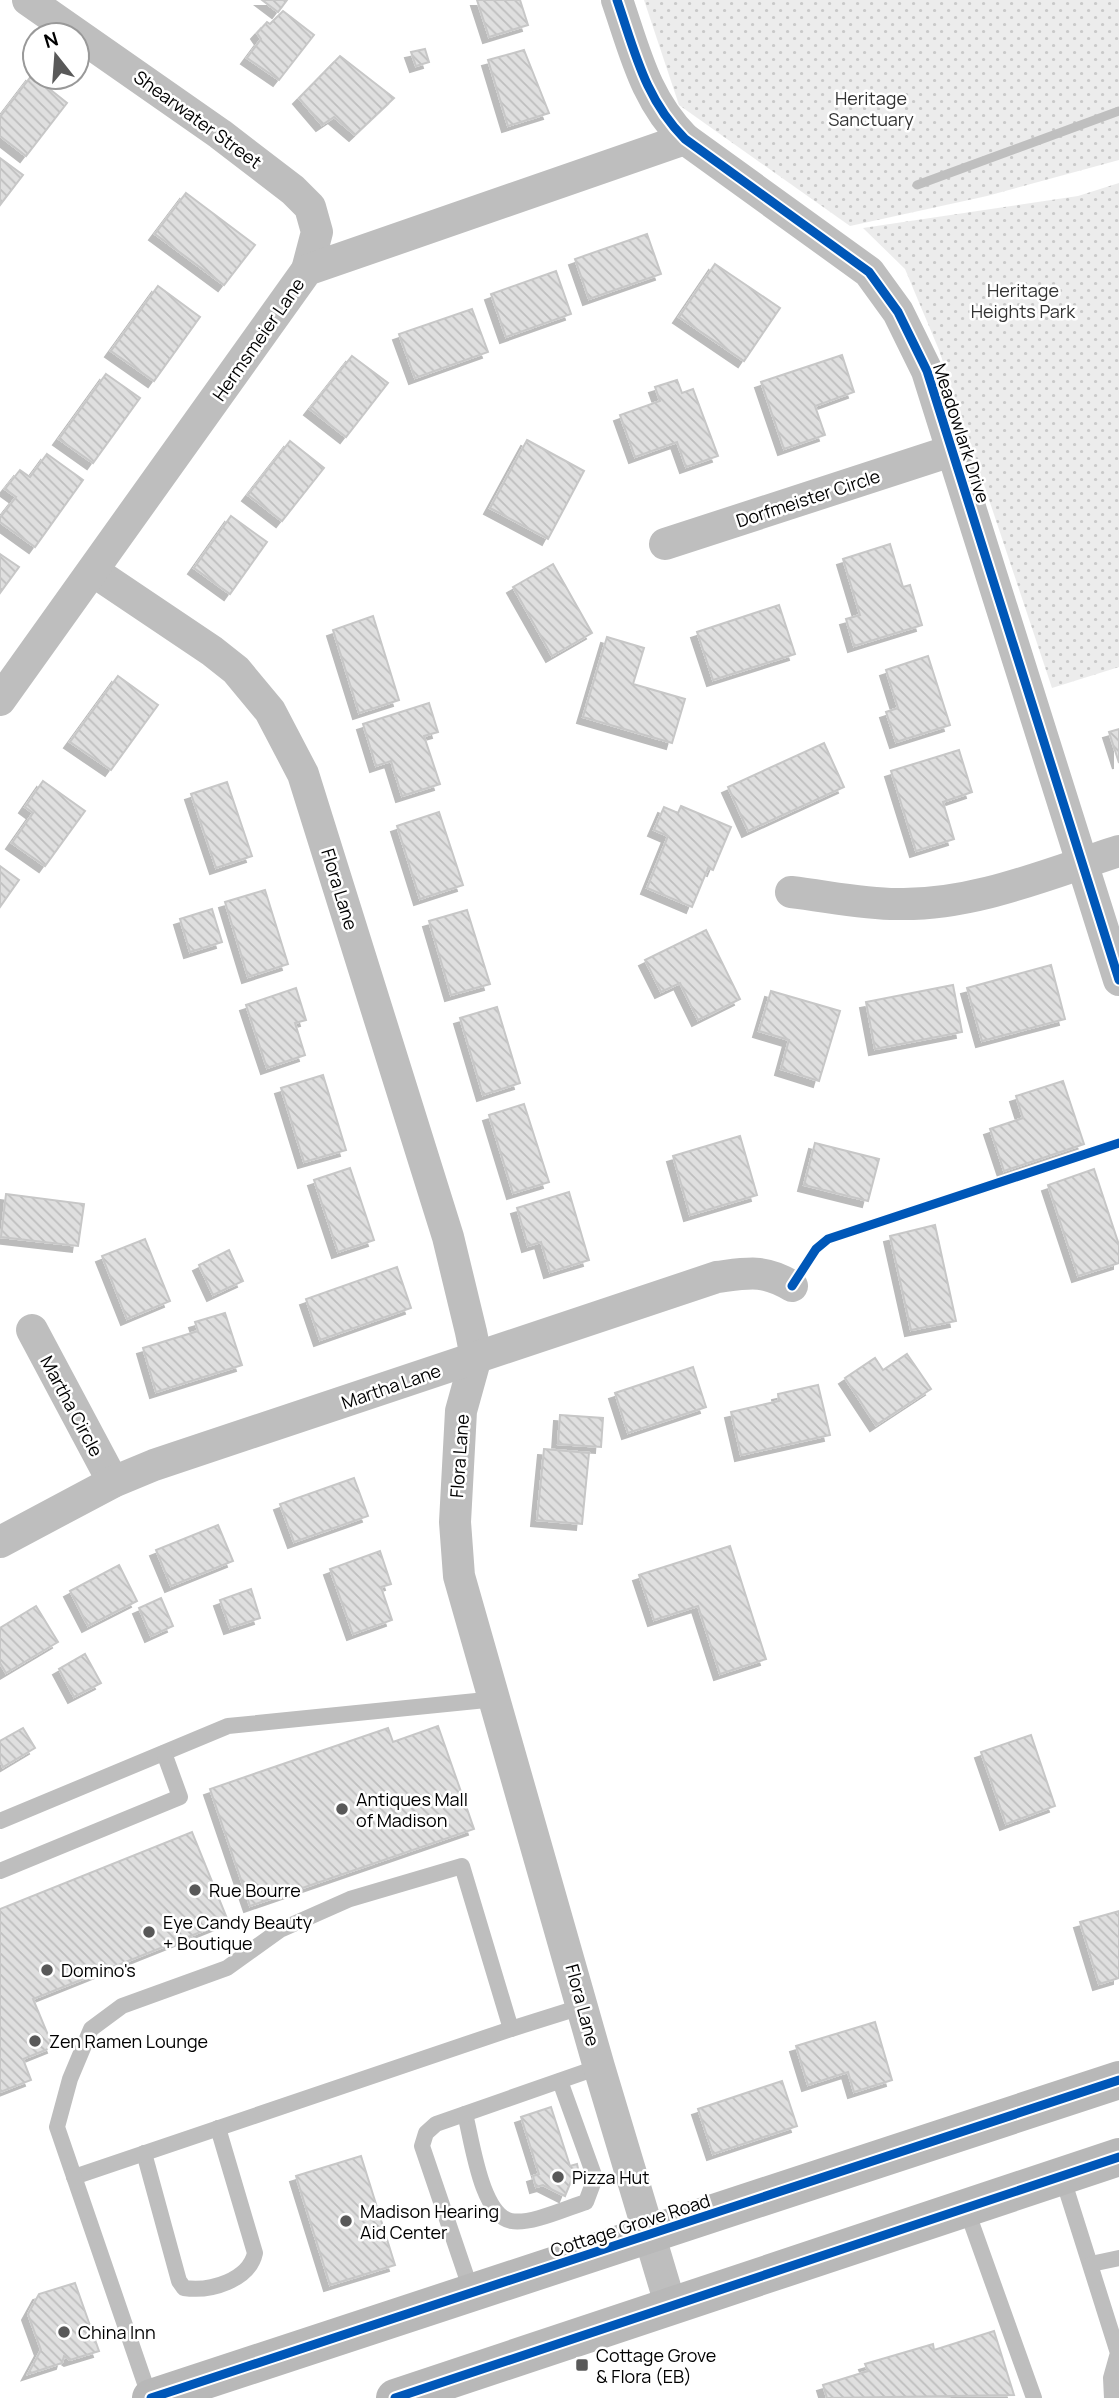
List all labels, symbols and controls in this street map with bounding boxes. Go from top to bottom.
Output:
north arrow [21,21,91,91]
text: N [41,25,61,54]
street label: Shearwater Street [129,65,267,173]
park label: Heritage Sanctuary [828,86,914,131]
street label: Hermsmeier Lane [207,273,309,405]
park label: Heritage Heights Park [971,278,1076,323]
street label: Meadowlark Drive [928,360,996,506]
street label: Dorfmeister Circle [733,463,883,533]
street label: Flora Lane [316,845,364,933]
street label: Martha Circle [35,1351,109,1461]
street label: Martha Lane [338,1358,444,1414]
street label: Flora Lane [444,1413,474,1499]
place label: Antiques Mall of Madison [356,1787,468,1832]
marker: Antiques Mall of Madison [334,1801,350,1817]
place label: Rue Bourre [209,1878,301,1902]
marker: Rue Bourre [187,1882,203,1898]
place label: Eye Candy Beauty + Boutique [163,1910,313,1955]
marker: Eye Candy Beauty + Boutique [141,1924,157,1940]
place label: Domino's [61,1958,136,1982]
street label: Flora Lane [561,1961,605,2049]
marker: Domino's [39,1962,55,1978]
place label: Zen Ramen Lounge [49,2029,208,2053]
marker: Zen Ramen Lounge [27,2033,43,2049]
place label: Pizza Hut [572,2165,649,2189]
marker: Pizza Hut [550,2169,566,2185]
street label: Cottage Grove Road [547,2188,713,2262]
place label: Madison Hearing Aid Center [360,2199,499,2244]
marker: Madison Hearing Aid Center [338,2213,354,2229]
place label: China Inn [78,2320,156,2344]
marker: China Inn [56,2324,72,2340]
place label: Cottage Grove & Flora (EB) [596,2343,716,2388]
marker: Cottage Grove & Flora (EB) [574,2357,590,2373]

